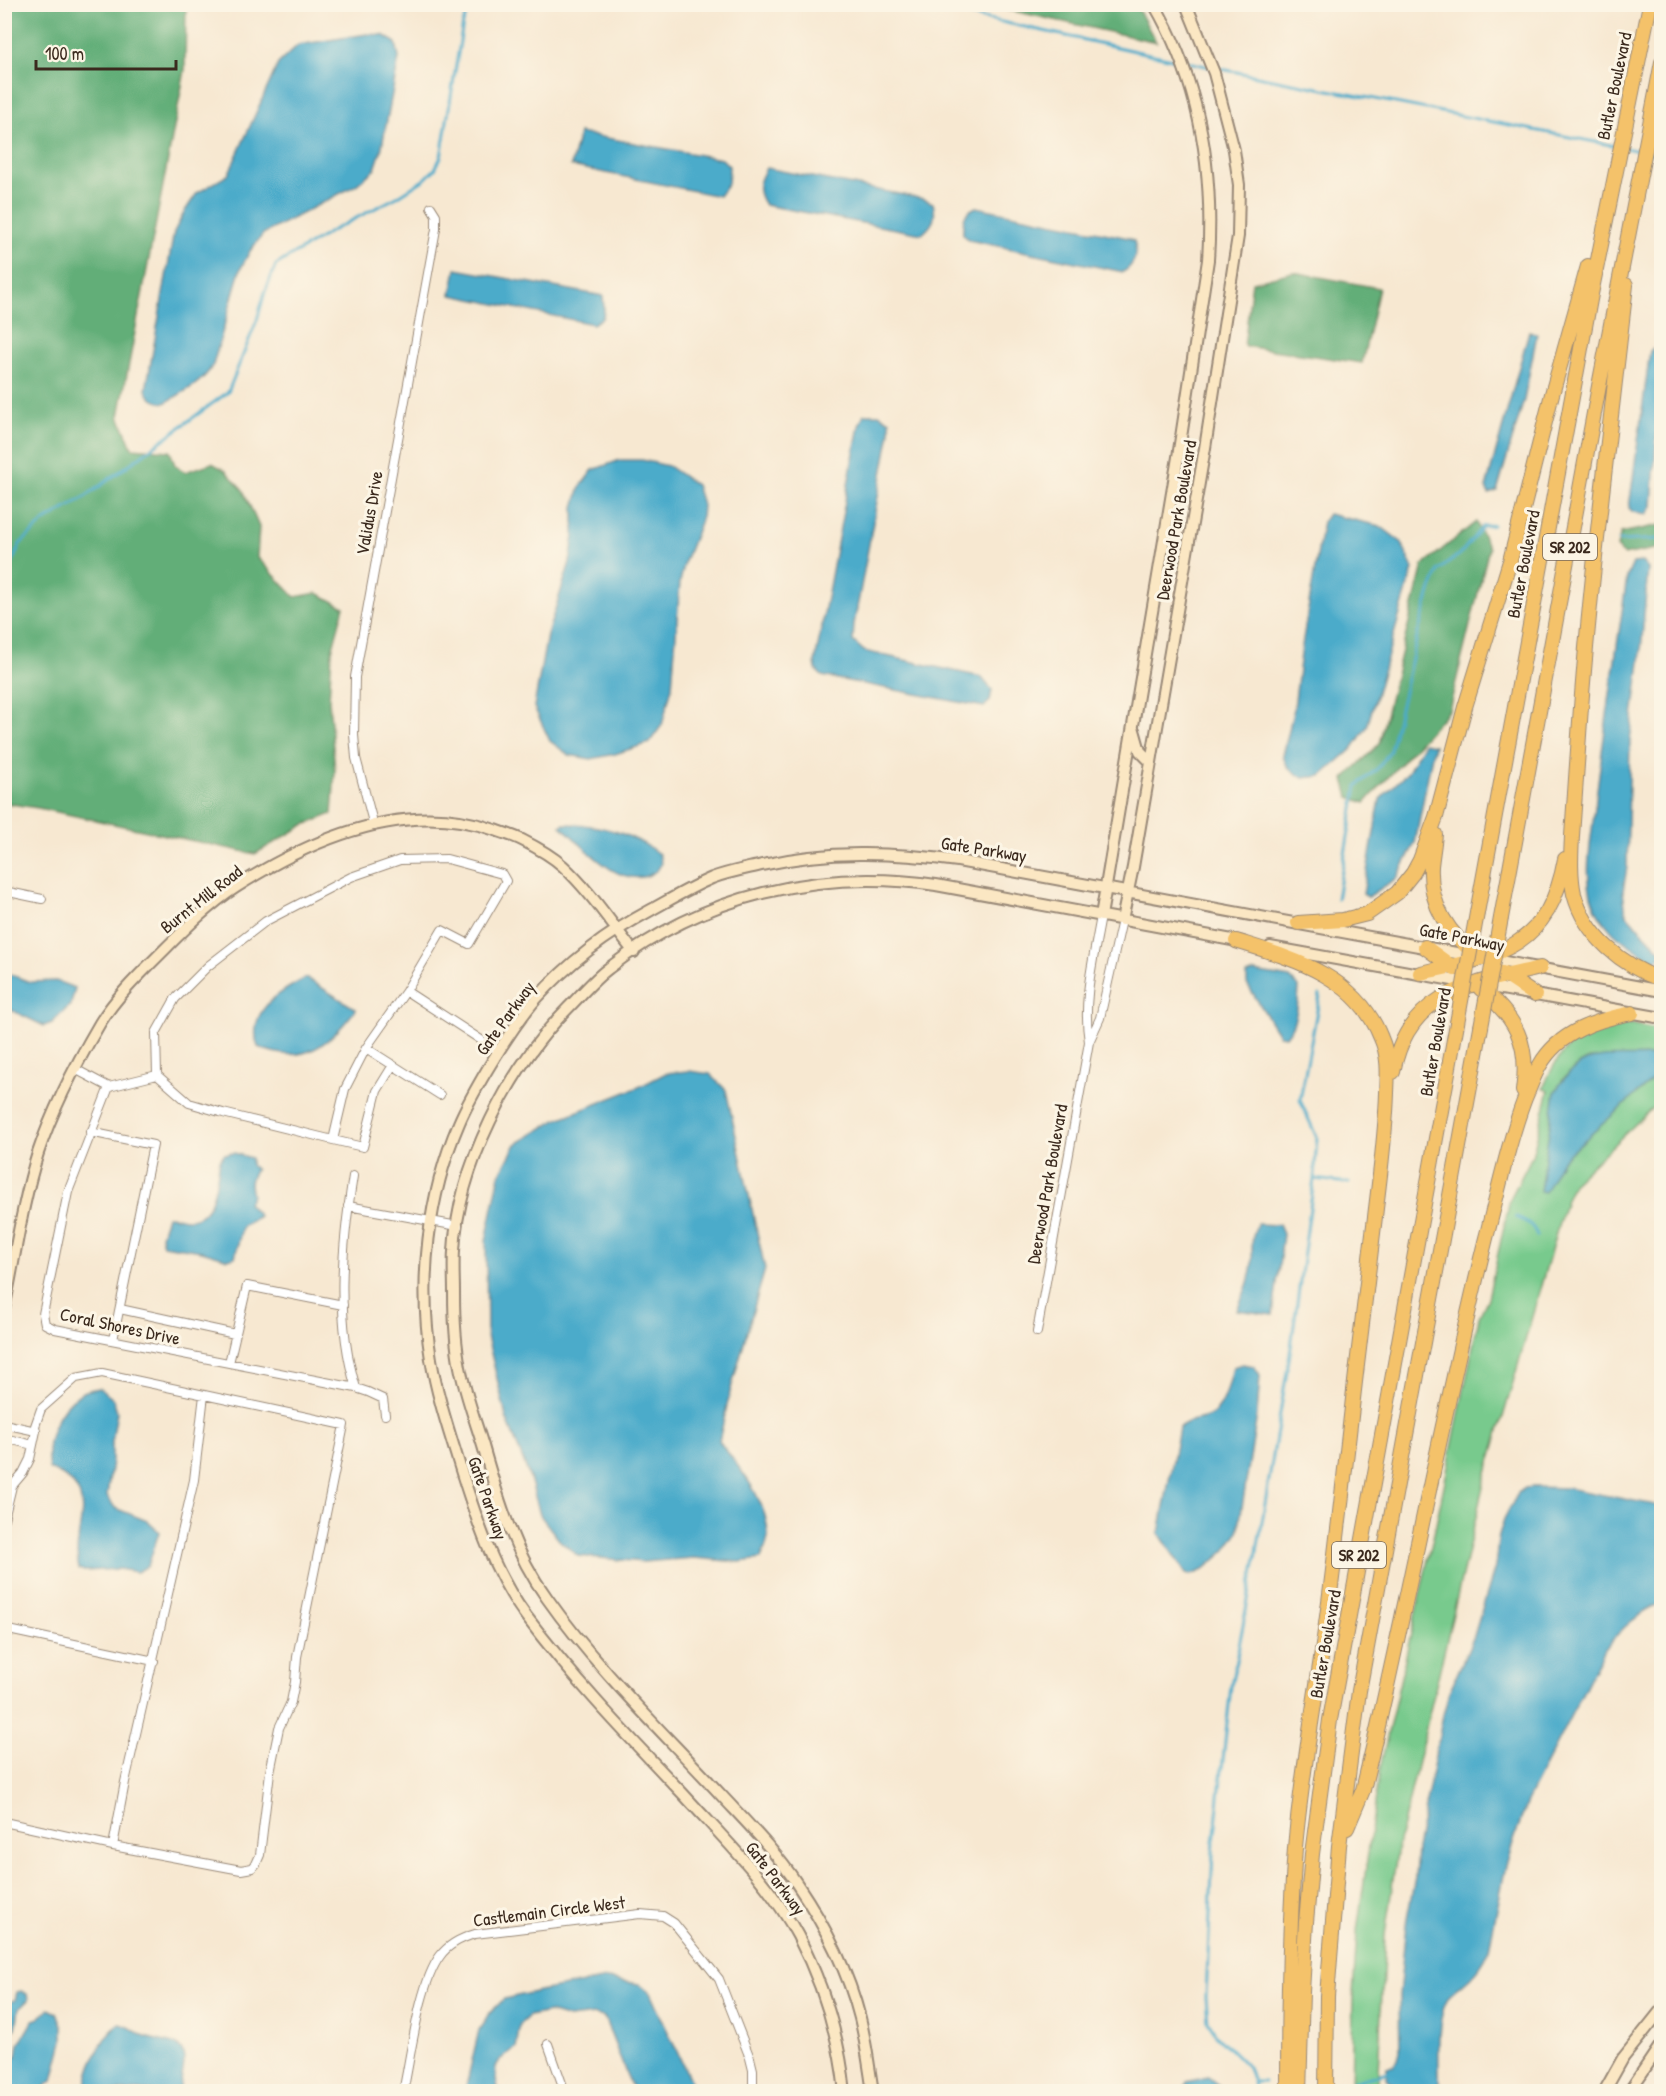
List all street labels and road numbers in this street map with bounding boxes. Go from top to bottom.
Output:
street label: Butler Boulevard [1590,30,1638,142]
street label: Deerwood Park Boulevard [1150,438,1202,602]
street label: Validus Drive [349,469,389,557]
street label: Butler Boulevard [1500,508,1546,620]
road number: SR 202 [1543,534,1597,560]
street label: Gate Parkway [939,830,1029,868]
street label: Burnt Mill Road [155,859,247,939]
street label: Gate Parkway [1417,916,1507,958]
street label: Gate Parkway [470,975,541,1060]
street label: Butler Boulevard [1413,986,1457,1098]
street label: Deerwood Park Boulevard [1021,1102,1073,1266]
street label: Coral Shores Drive [58,1301,182,1351]
street label: Gate Parkway [462,1453,514,1543]
road number: SR 202 [1332,1542,1386,1568]
street label: Butler Boulevard [1303,1588,1347,1700]
street label: Gate Parkway [740,1836,812,1920]
street label: Castlemain Circle West [472,1889,627,1933]

